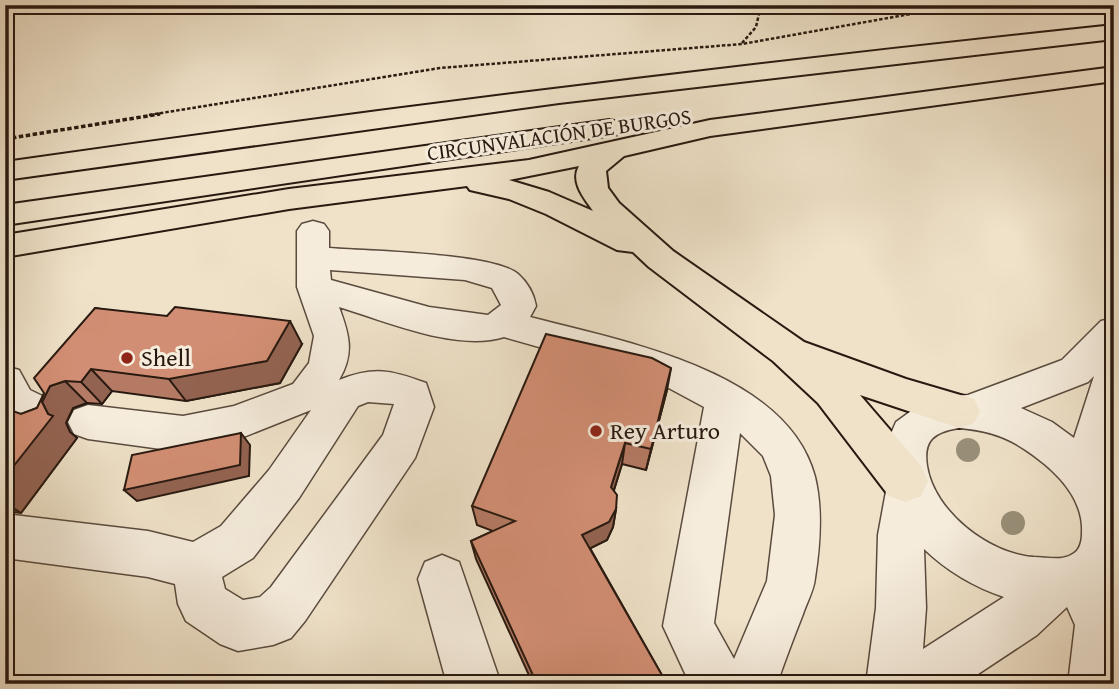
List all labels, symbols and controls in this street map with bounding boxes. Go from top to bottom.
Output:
street label: CIRCUNVALACIÓN DE BURGOS [425,101,693,168]
place label: Shell [141,340,191,375]
marker: Shell [119,350,135,366]
place label: Rey Arturo [610,413,720,448]
marker: Rey Arturo [588,423,604,439]

